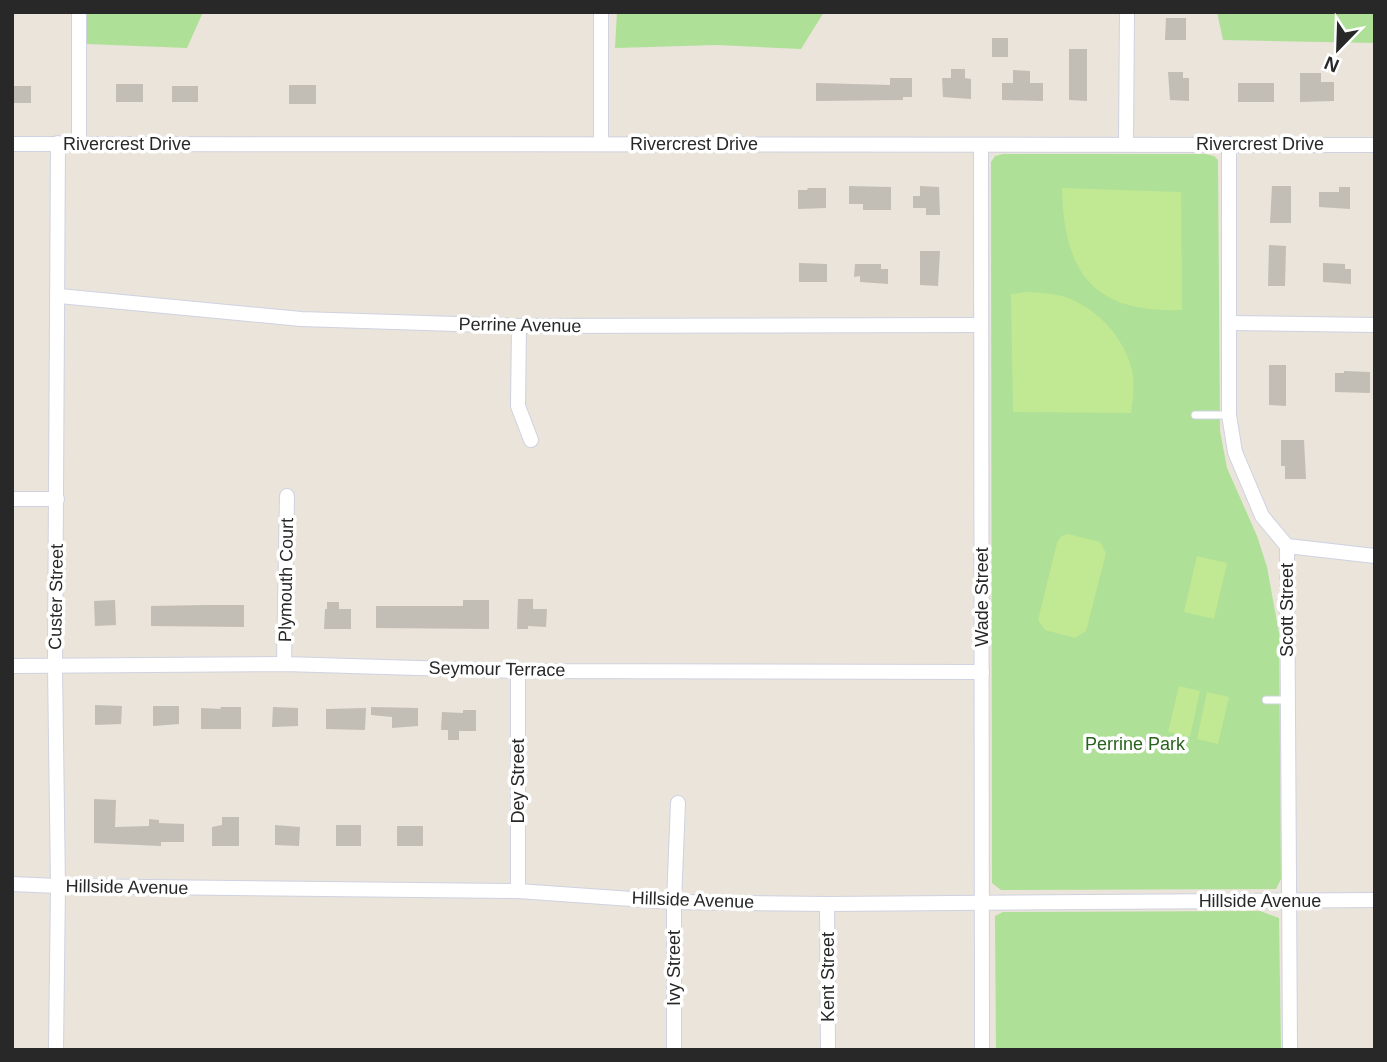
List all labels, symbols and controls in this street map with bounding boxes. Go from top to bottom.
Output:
north arrow [1303,14,1373,84]
text: N [1321,52,1342,77]
street label: Rivercrest Drive [63,134,191,154]
street label: Rivercrest Drive [630,134,758,154]
street label: Rivercrest Drive [1196,134,1324,154]
street label: Perrine Avenue [458,314,582,336]
street label: Plymouth Court [275,518,297,642]
street label: Custer Street [45,544,67,650]
street label: Wade Street [972,547,992,647]
street label: Scott Street [1277,563,1297,657]
street label: Seymour Terrace [428,658,566,680]
park label: Perrine Park [1085,734,1186,754]
street label: Dey Street [508,738,528,824]
street label: Hillside Avenue [65,876,189,898]
street label: Hillside Avenue [631,888,755,912]
street label: Hillside Avenue [1199,891,1321,911]
street label: Ivy Street [664,930,684,1006]
street label: Kent Street [818,932,838,1022]

